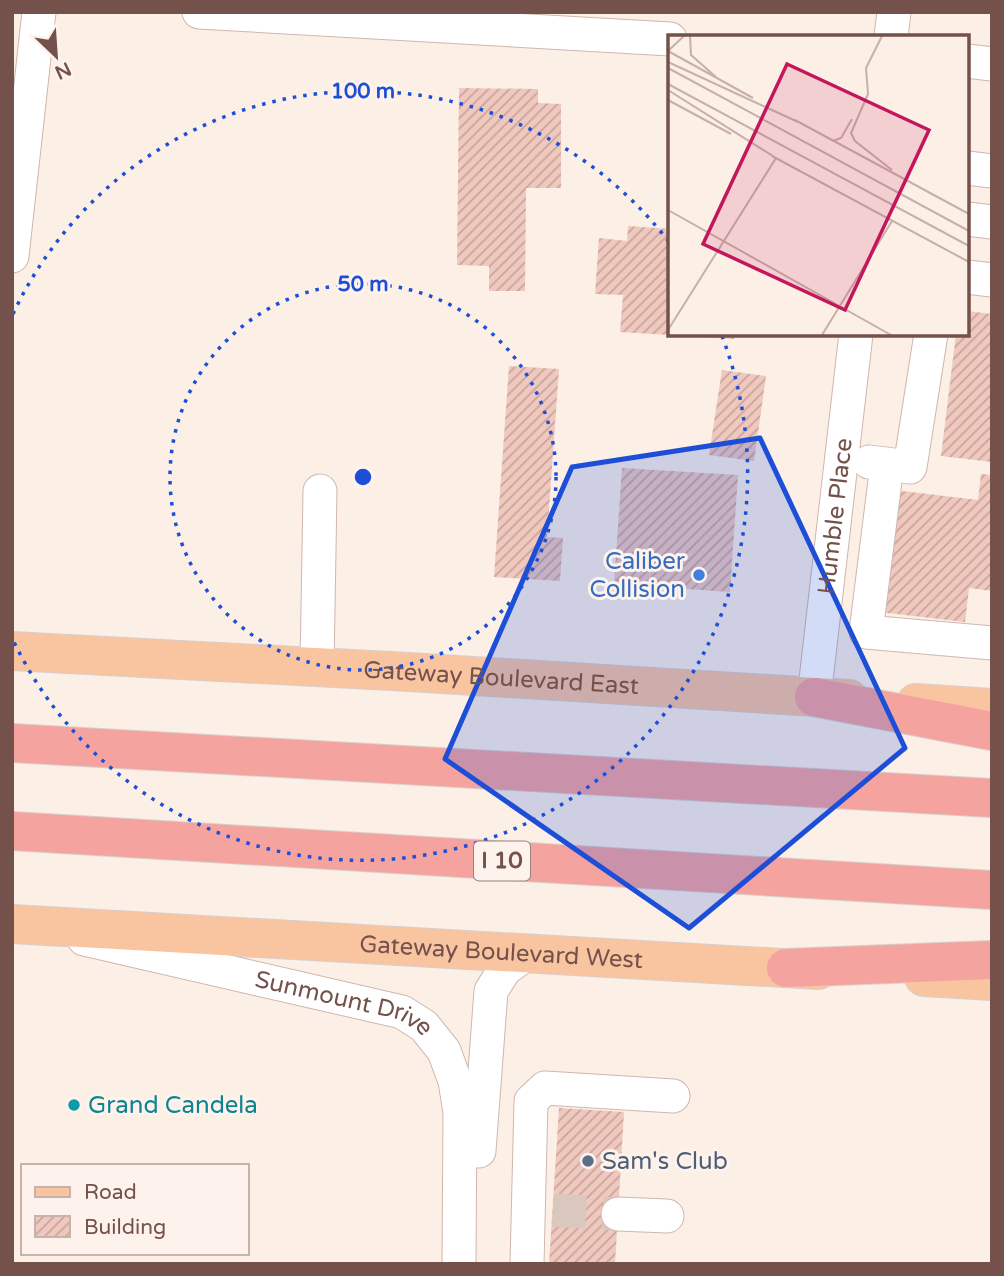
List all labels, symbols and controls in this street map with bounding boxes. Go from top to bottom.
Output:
north arrow [21,21,91,91]
inset map [668,35,969,336]
text: N [51,57,74,84]
text: 100 m [331,79,395,104]
text: 50 m [337,272,389,297]
street label: Humble Place [811,436,858,596]
centre of rings [351,465,375,489]
place label: Caliber Collision [589,547,686,604]
marker: Caliber Collision [691,567,707,583]
street label: Gateway Boulevard East [363,655,640,701]
road number: I 10 [474,842,530,880]
street label: Gateway Boulevard West [359,929,644,974]
street label: Sunmount Drive [252,964,440,1041]
place label: Grand Candela [88,1091,258,1120]
marker: Grand Candela [66,1097,82,1113]
place label: Sam's Club [602,1147,728,1176]
marker: Sam's Club [580,1153,596,1169]
legend [21,1164,248,1255]
text: Road [84,1180,137,1205]
text: Building [84,1215,166,1240]

